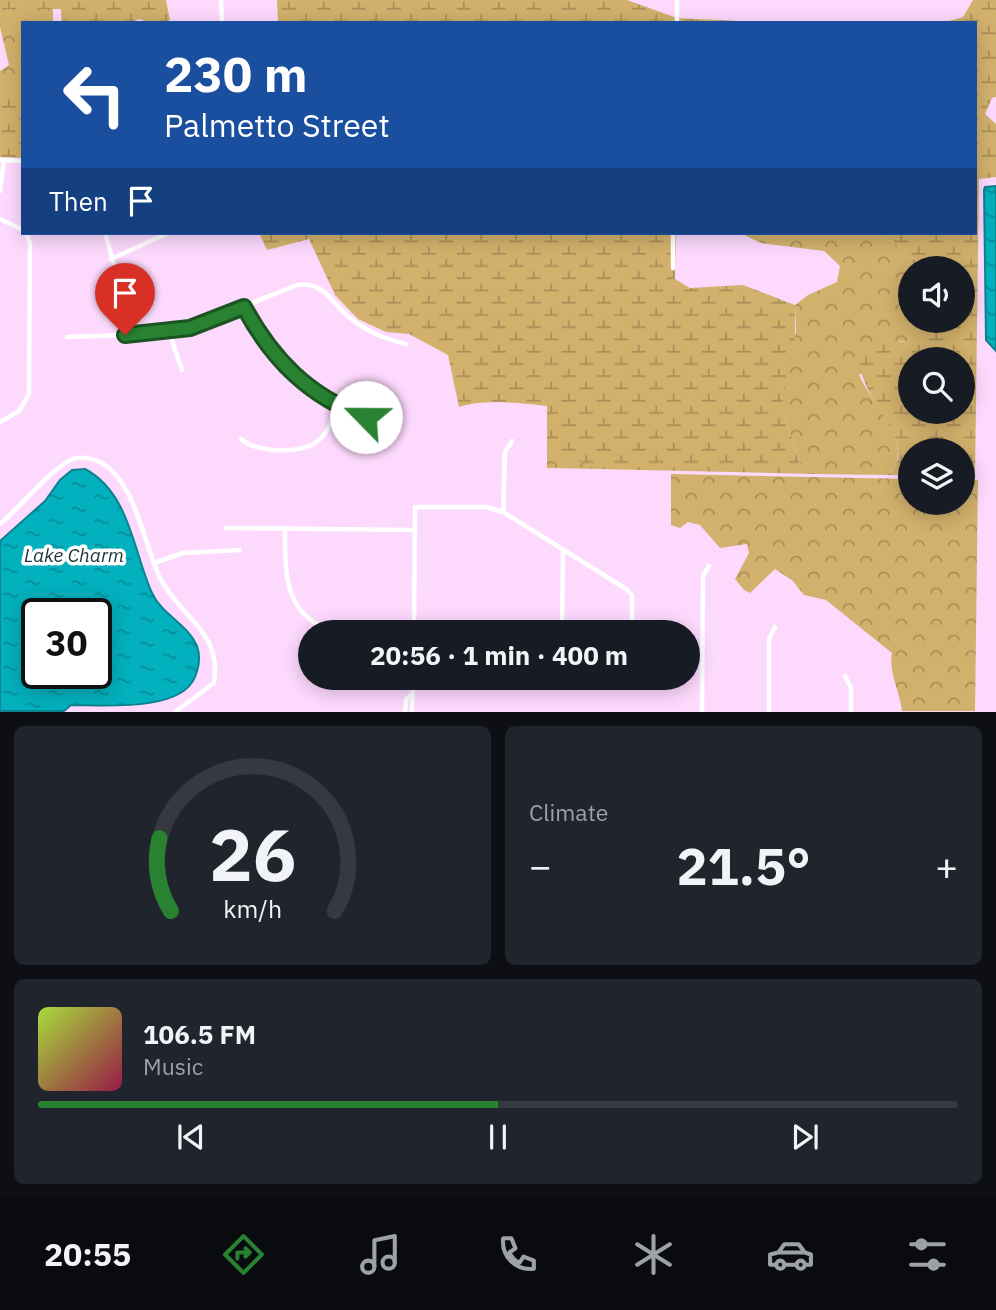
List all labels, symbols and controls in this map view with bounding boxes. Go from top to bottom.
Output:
text: 230 m [164,42,308,105]
icon: left [49,49,140,140]
text: Palmetto Street [164,104,390,146]
icon: arrive [122,182,160,220]
text: Then [49,184,108,218]
map controls [898,256,975,515]
button: sound [898,256,975,333]
pin [95,263,155,335]
icon: arrive [106,274,144,312]
button: search [898,347,975,424]
position arrow [329,380,403,454]
button: layers [898,438,975,515]
water label: Lake Charm [24,543,124,567]
speed limit sign: 30 [21,598,112,689]
text: 20:56 · 1 min · 400 m [370,638,628,672]
text: Climate [529,797,608,827]
text: 26 [209,807,296,902]
text: 21.5° [676,832,811,899]
text: − [529,841,552,890]
text: + [935,841,958,890]
text: km/h [223,892,282,925]
text: 106.5 FM [143,1017,256,1051]
text: Music [143,1051,203,1081]
icon: previous [172,1118,210,1156]
icon: pause [479,1118,517,1156]
icon: next [786,1118,824,1156]
icon: directions [219,1230,268,1279]
icon: music [356,1230,405,1279]
icon: phone [493,1230,542,1279]
icon: climate [629,1230,678,1279]
icon: car [766,1230,815,1279]
icon: filters [903,1230,952,1279]
text: 20:55 [44,1233,131,1275]

